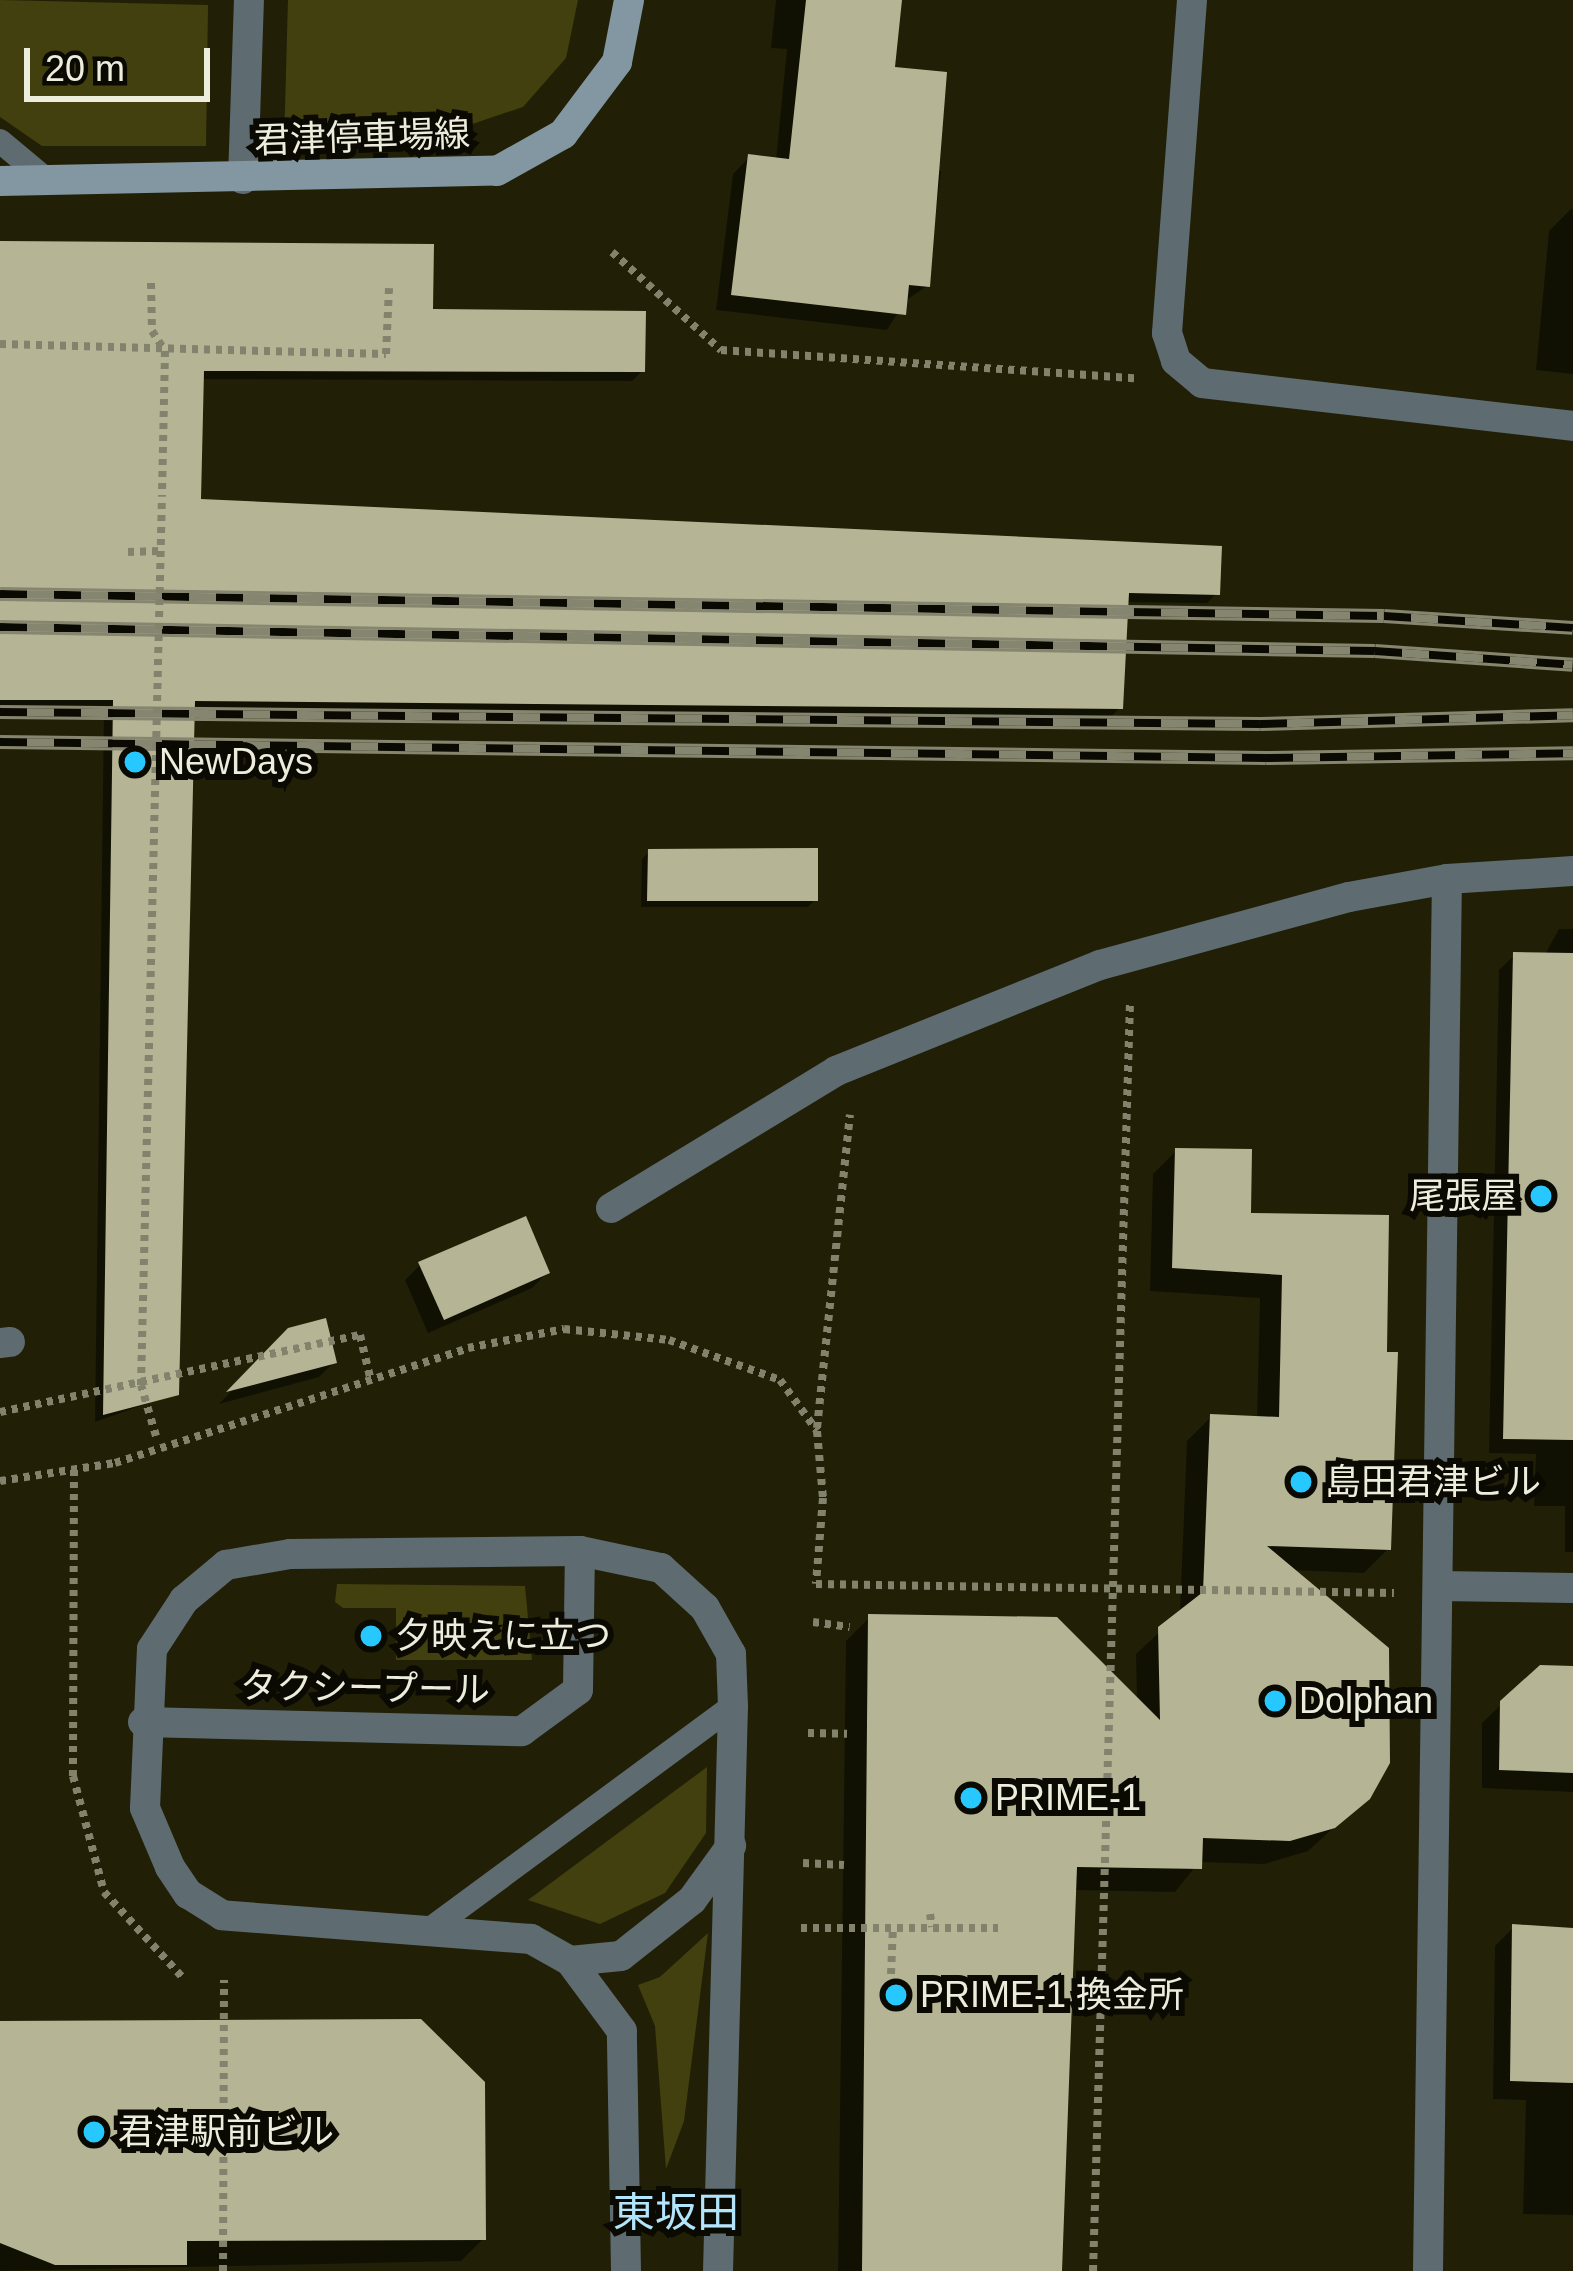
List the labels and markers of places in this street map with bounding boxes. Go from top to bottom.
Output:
place label: NewDays [159,740,313,784]
marker: NewDays [122,749,148,775]
place label: 尾張屋 [1409,1174,1517,1218]
marker: 尾張屋 [1528,1183,1554,1209]
place label: 島田君津ビル [1325,1460,1541,1504]
marker: 島田君津ビル [1288,1469,1314,1495]
place label: 夕映えに立つ [395,1614,611,1658]
marker: 夕映えに立つ [358,1623,384,1649]
place label: Dolphan [1299,1679,1433,1723]
marker: Dolphan [1262,1688,1288,1714]
place label: PRIME-1 [995,1776,1141,1820]
marker: PRIME-1 [958,1785,984,1811]
place label: PRIME-1 換金所 [920,1973,1184,2017]
marker: PRIME-1 換金所 [883,1982,909,2008]
place label: 君津駅前ビル [118,2110,334,2154]
marker: 君津駅前ビル [81,2119,107,2145]

